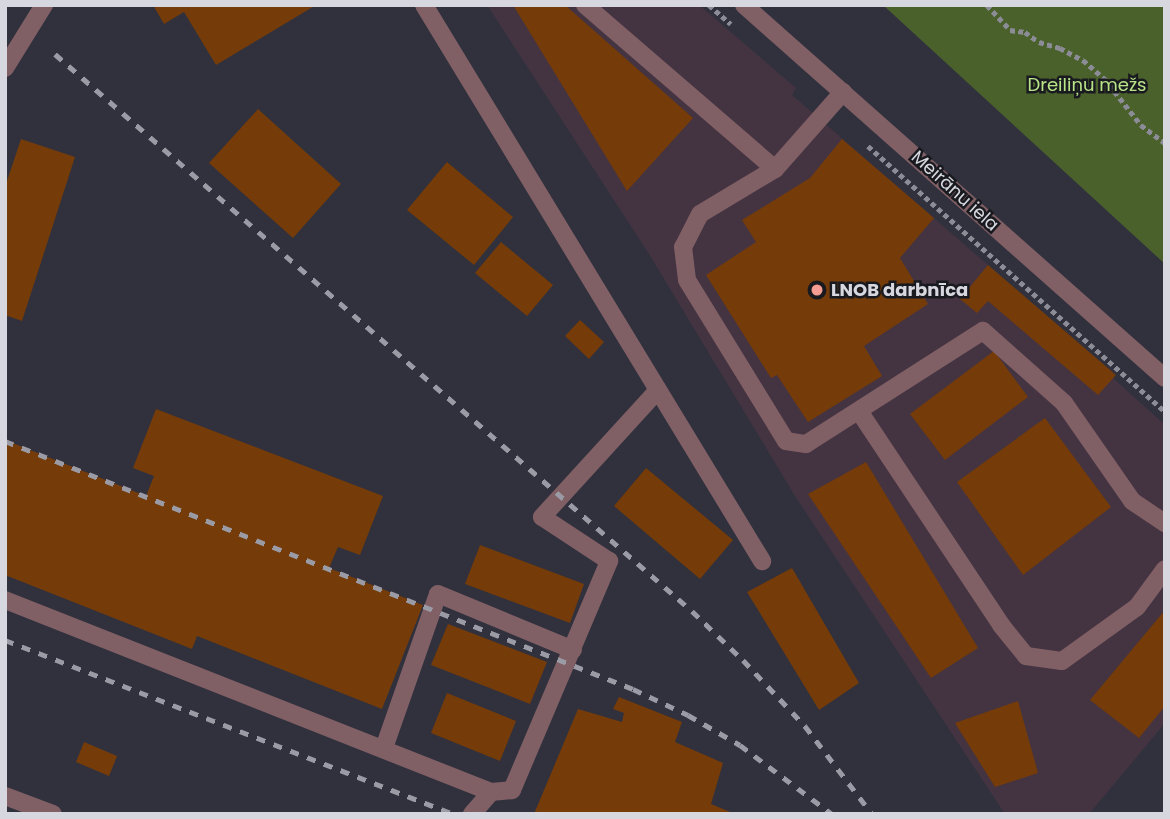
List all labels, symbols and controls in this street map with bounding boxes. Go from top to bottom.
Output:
park label: Dreiliņu mežs [1027,74,1147,96]
street label: Meirānu iela [907,146,1003,236]
place label: LNOB darbnīca [831,279,968,301]
marker: LNOB darbnīca [809,282,825,298]

